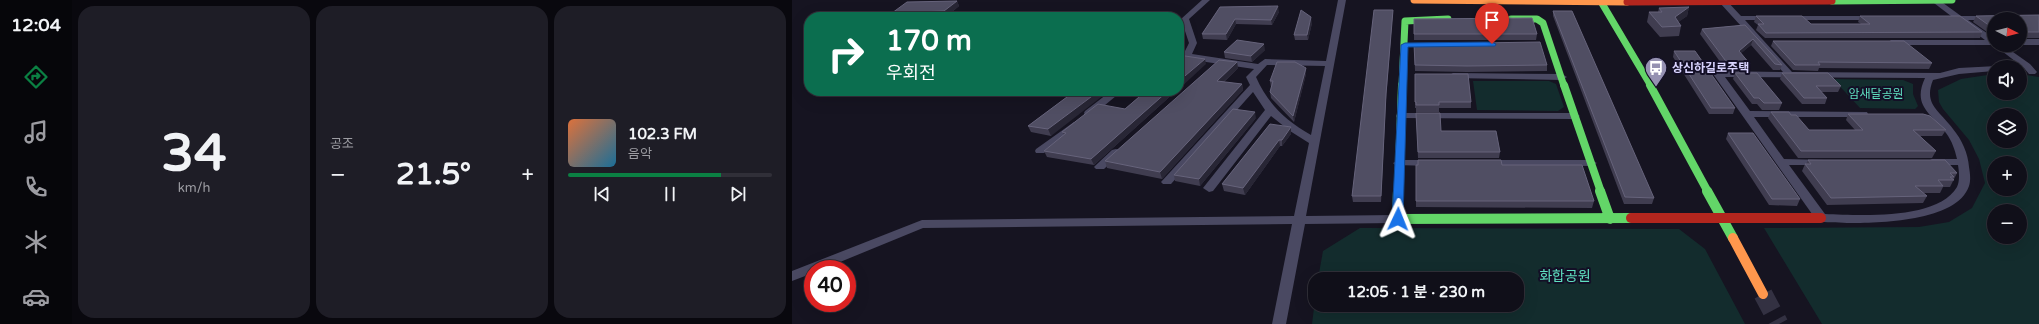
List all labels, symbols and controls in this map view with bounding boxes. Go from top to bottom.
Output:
pin [1475,3,1509,44]
icon: arrive [1481,9,1503,31]
north arrow [1987,12,2027,52]
map controls [1987,12,2027,244]
text: 12:04 [11,14,61,36]
text: 170 m [886,24,972,58]
icon: right [820,28,872,80]
bus stop icon: 상신하길로주택 [1643,55,1669,88]
button: sound [1987,60,2027,100]
place label: 상신하길로주택 [1672,61,1749,75]
text: 우회전 [886,62,936,84]
icon: directions [22,63,50,91]
park label: 암새달공원 [1848,87,1904,101]
button: layers [1987,108,2027,148]
icon: music [22,118,50,146]
text: 34 [161,122,227,185]
text: 102.3 FM [628,125,697,143]
text: 공조 [330,136,354,152]
text: 음악 [628,146,652,162]
text: 21.5° [396,156,471,193]
button: + [1987,156,2027,196]
text: − [330,162,346,188]
text: + [522,162,534,188]
icon: phone [22,173,50,201]
text: km/h [178,180,210,196]
icon: previous [591,183,613,205]
icon: pause [659,183,681,205]
icon: next [727,183,749,205]
position arrow [1377,198,1419,240]
button: − [1987,204,2027,244]
icon: climate [22,228,50,256]
speed limit sign: 40 [804,260,856,312]
park label: 화합공원 [1539,268,1591,285]
icon: car [22,283,50,311]
text: 12:05 · 1 분 · 230 m [1347,283,1485,301]

